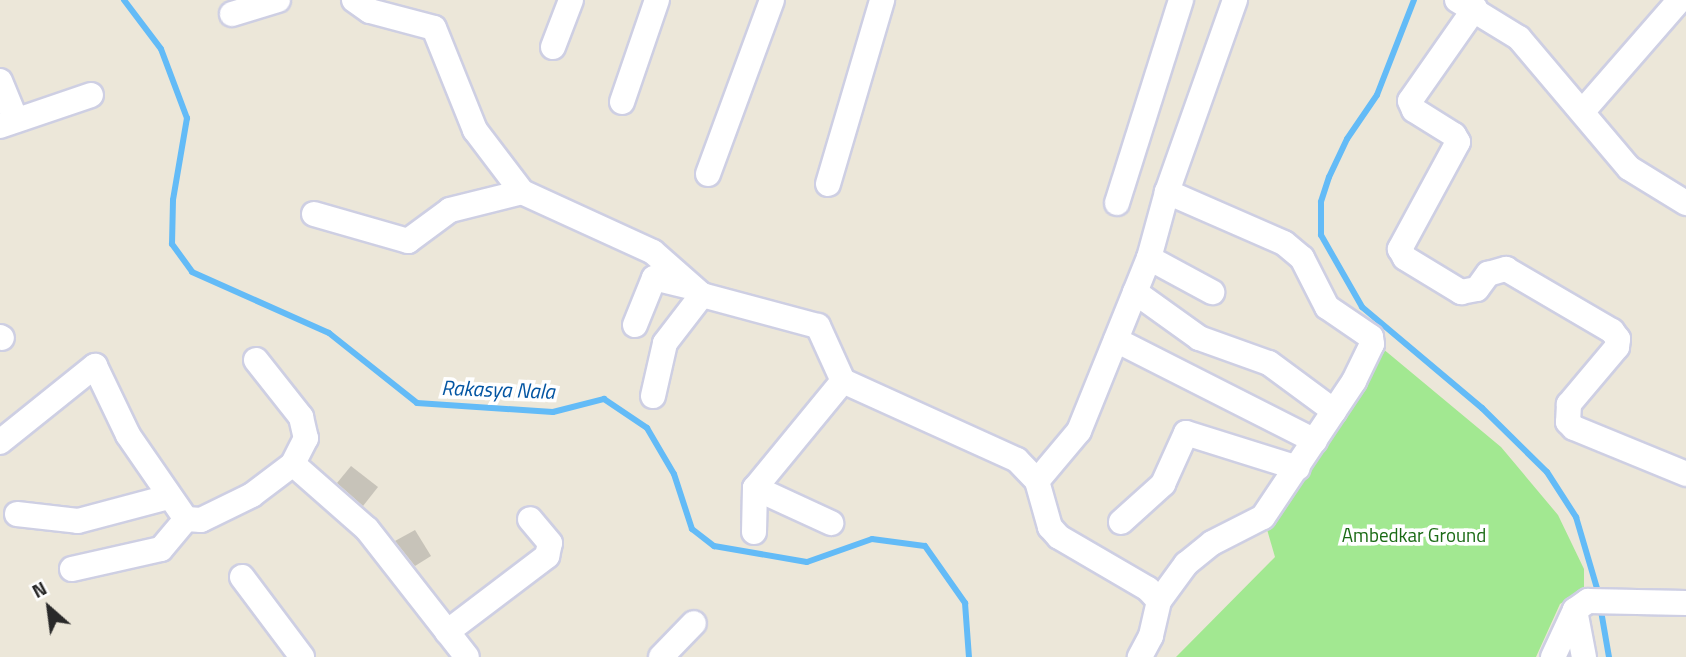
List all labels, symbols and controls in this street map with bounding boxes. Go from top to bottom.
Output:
water label: Rakasya Nala [441,374,555,404]
park label: Ambedkar Ground [1342,524,1486,546]
north arrow [14,573,84,643]
text: N [26,573,52,605]

